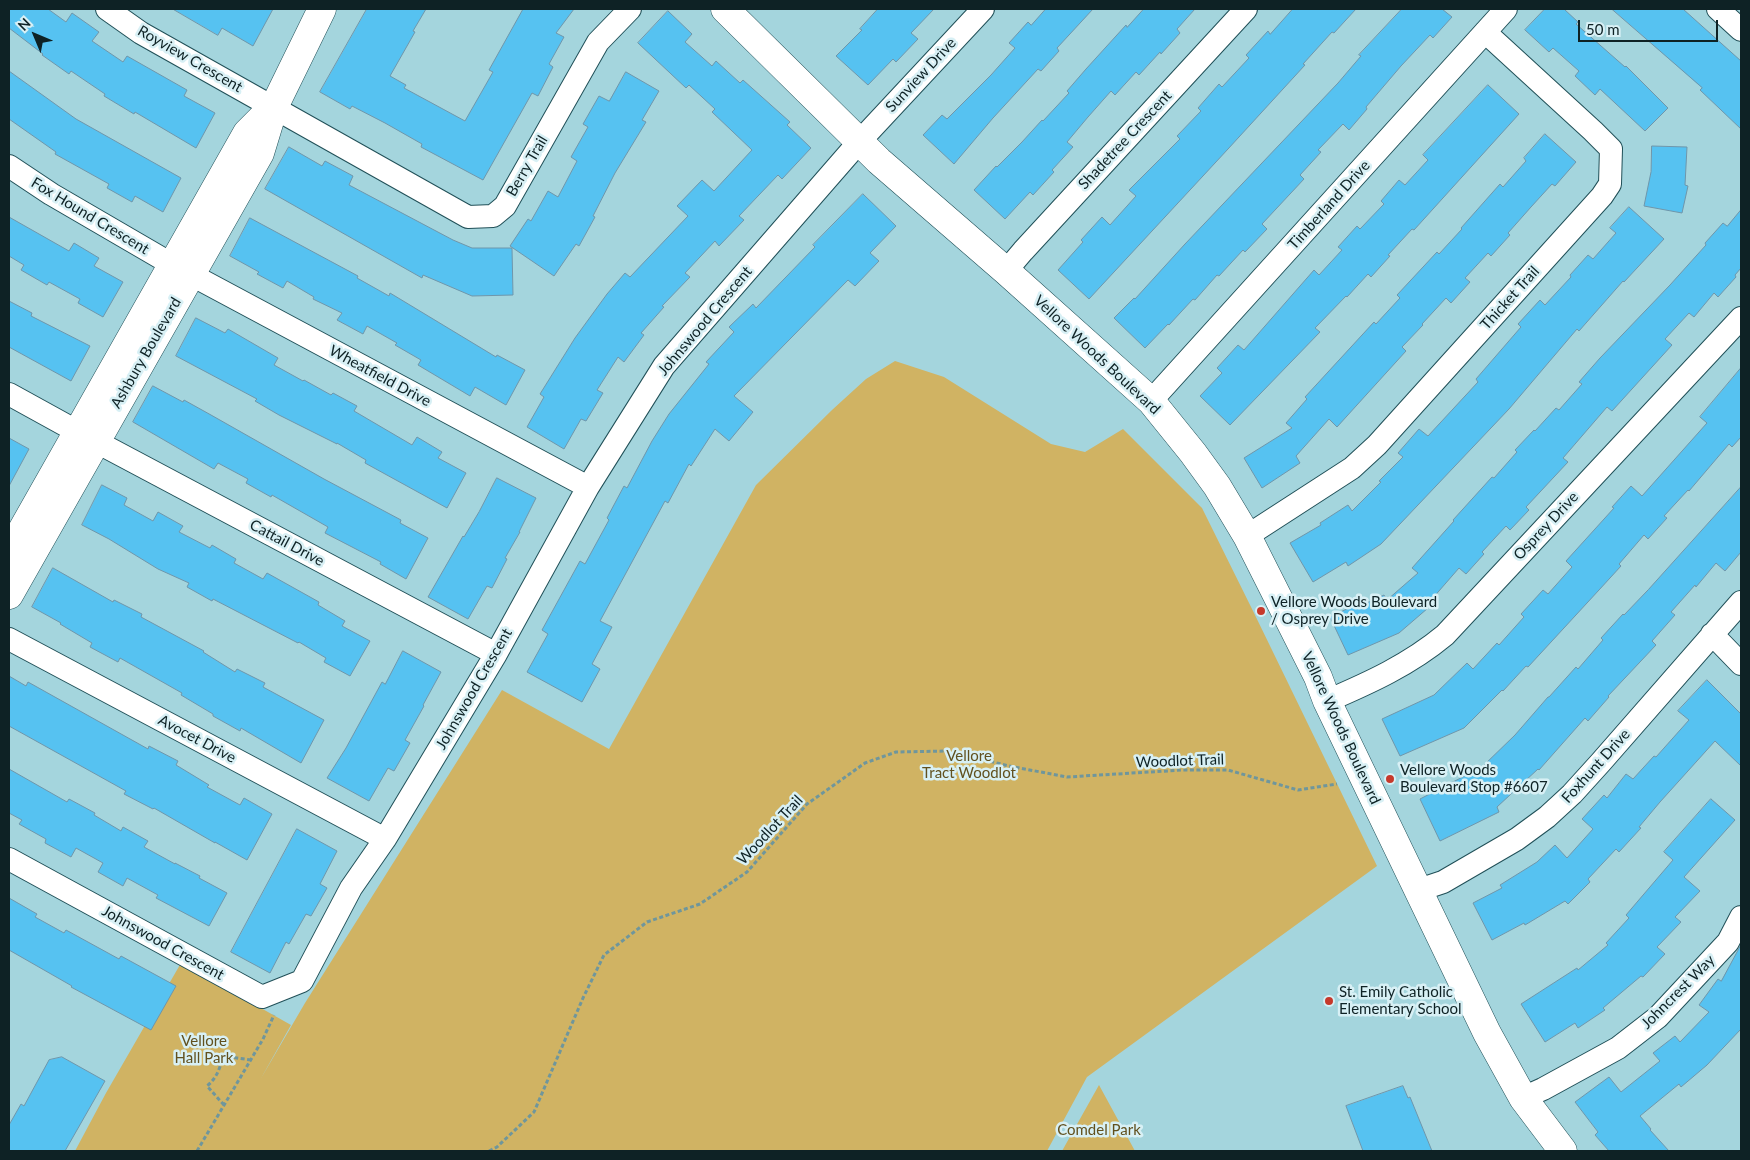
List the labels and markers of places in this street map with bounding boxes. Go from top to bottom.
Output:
place label: Vellore Woods Boulevard / Osprey Drive [1271,593,1437,628]
marker: Vellore Woods Boulevard / Osprey Drive [1255,605,1267,617]
place label: Vellore Woods Boulevard Stop #6607 [1400,761,1548,796]
marker: Vellore Woods Boulevard Stop #6607 [1384,773,1396,785]
place label: St. Emily Catholic Elementary School [1339,983,1462,1018]
marker: St. Emily Catholic Elementary School [1323,995,1335,1007]

